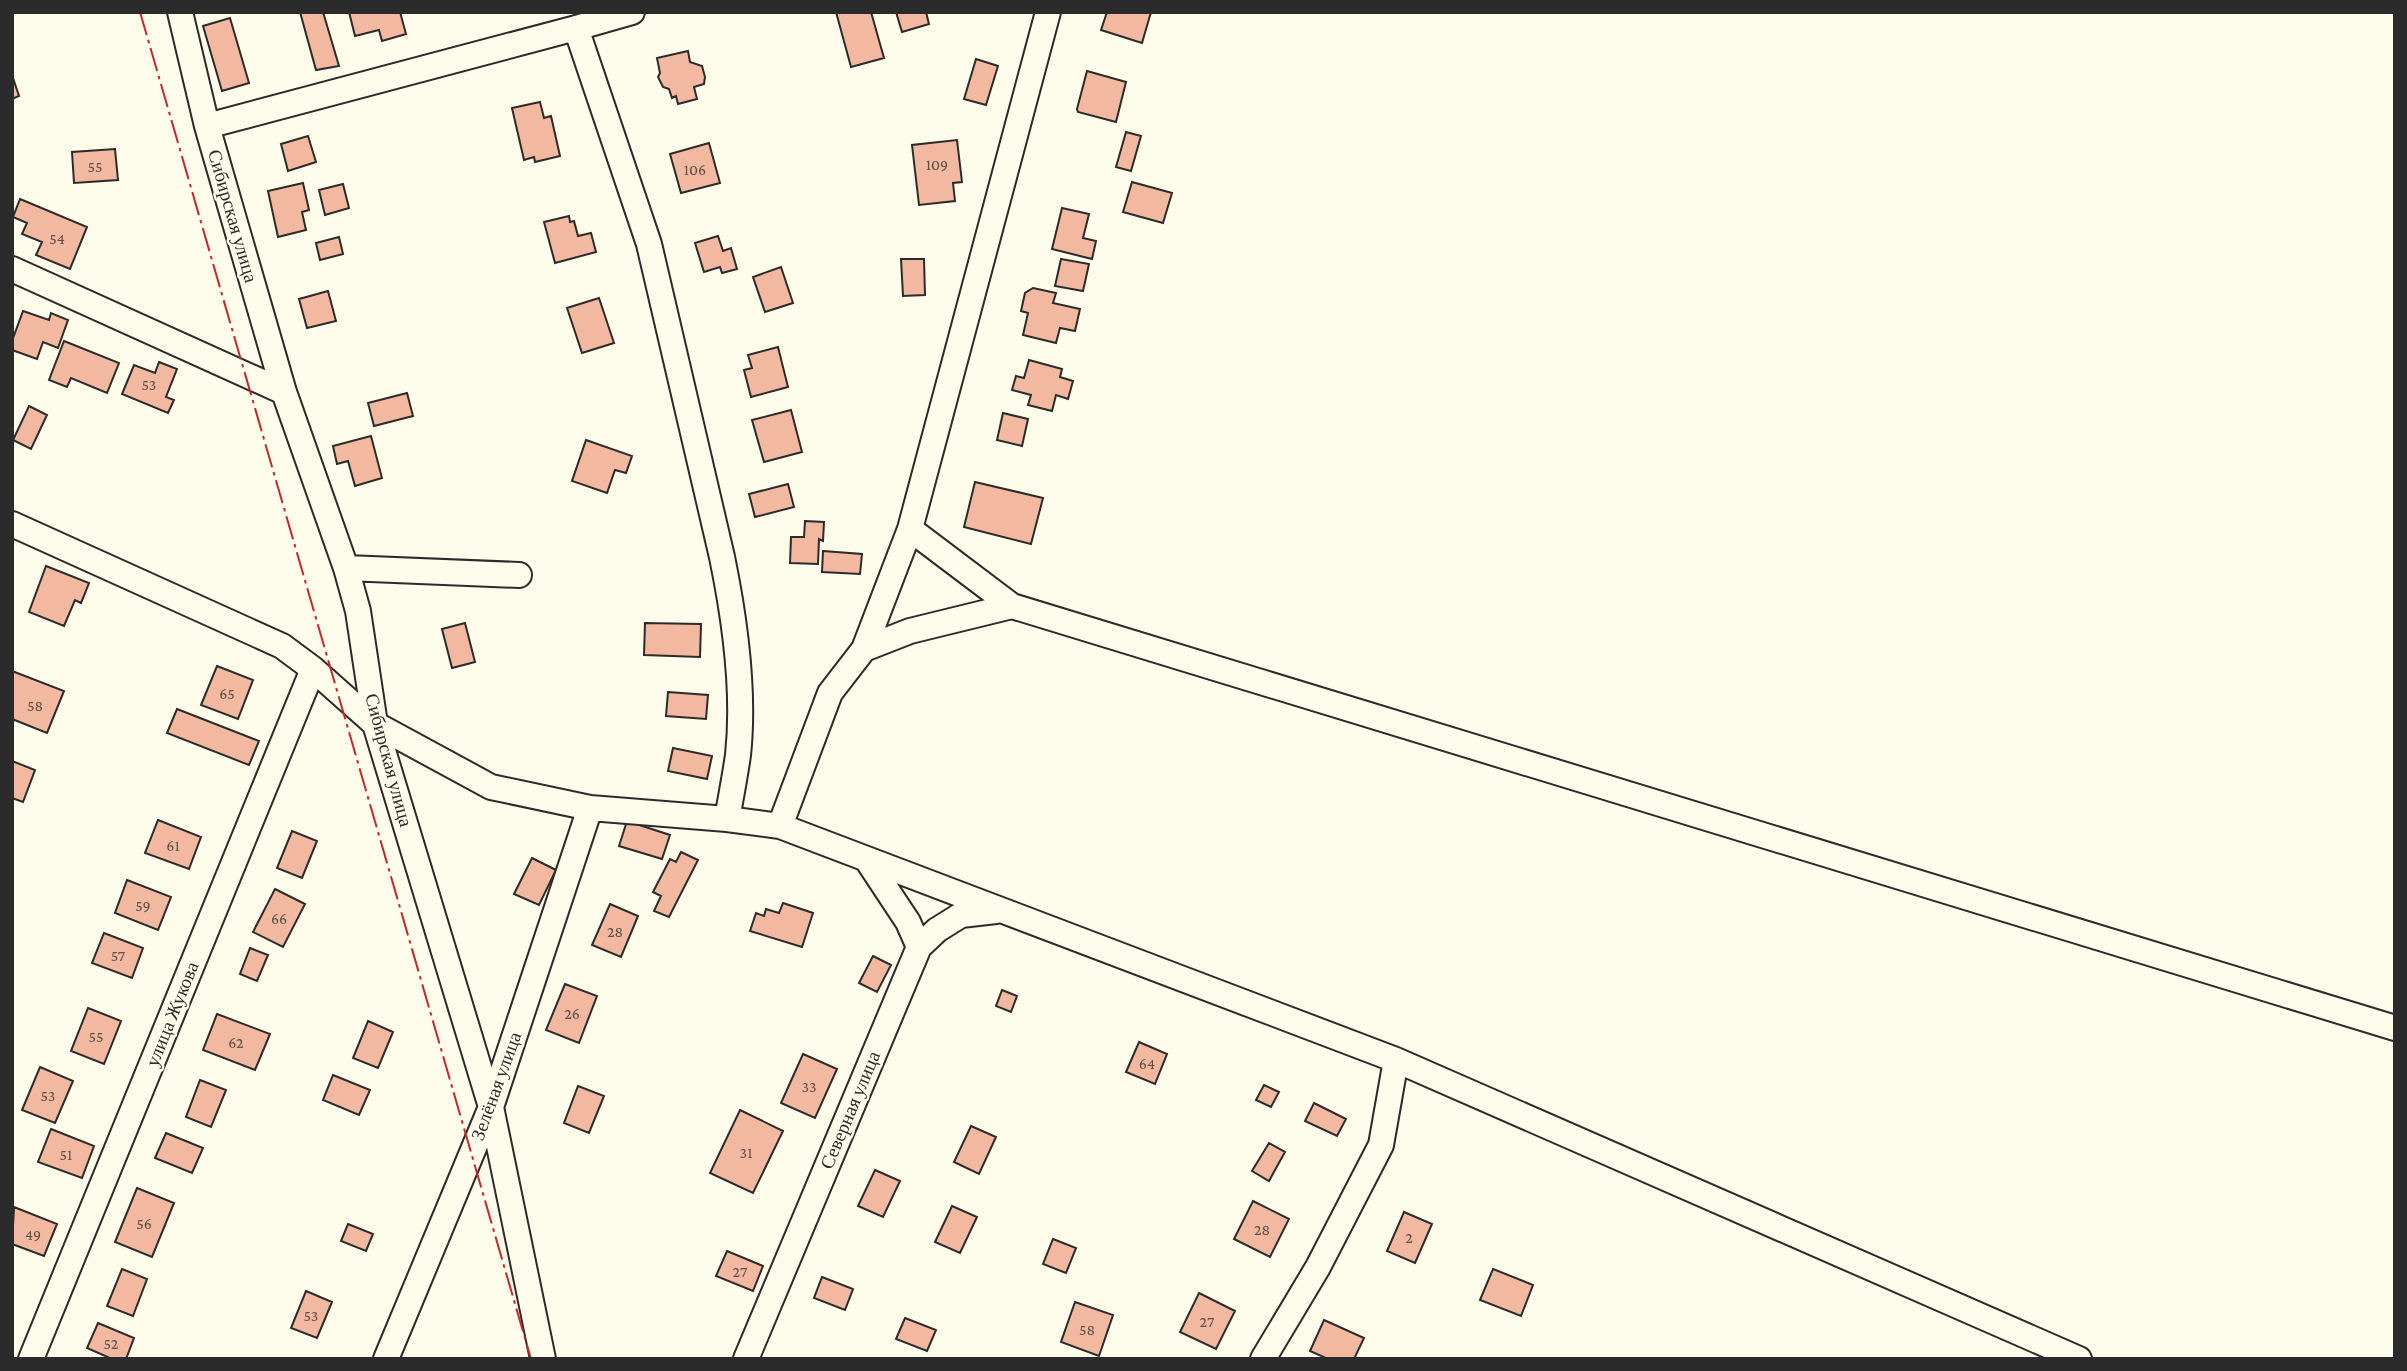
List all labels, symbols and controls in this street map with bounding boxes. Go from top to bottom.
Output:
street label: Сибирская улица [204,147,262,285]
house number: 109 [926,156,948,173]
house number: 55 [88,158,102,175]
house number: 106 [684,161,706,178]
house number: 54 [49,230,65,247]
house number: 53 [142,376,156,393]
house number: 65 [219,685,235,702]
street label: Сибирская улица [361,691,417,830]
house number: 58 [27,697,43,714]
house number: 61 [166,837,180,854]
house number: 59 [135,897,151,914]
house number: 66 [271,910,287,927]
house number: 28 [607,923,623,940]
house number: 57 [111,947,126,964]
street label: улица Жукова [141,958,203,1069]
house number: 26 [564,1005,580,1022]
house number: 55 [89,1028,103,1045]
street label: Зелёная улица [467,1028,526,1143]
house number: 62 [228,1034,244,1051]
street label: Северная улица [816,1047,884,1172]
house number: 64 [1139,1055,1155,1072]
house number: 33 [801,1078,817,1095]
house number: 53 [41,1087,55,1104]
house number: 31 [740,1144,752,1161]
house number: 51 [60,1146,72,1163]
house number: 56 [136,1215,152,1232]
house number: 28 [1254,1221,1270,1238]
house number: 49 [25,1226,41,1243]
house number: 2 [1405,1229,1413,1246]
house number: 27 [733,1263,748,1280]
house number: 53 [304,1307,318,1324]
house number: 27 [1200,1313,1215,1330]
house number: 58 [1079,1321,1095,1338]
house number: 52 [104,1335,119,1352]

